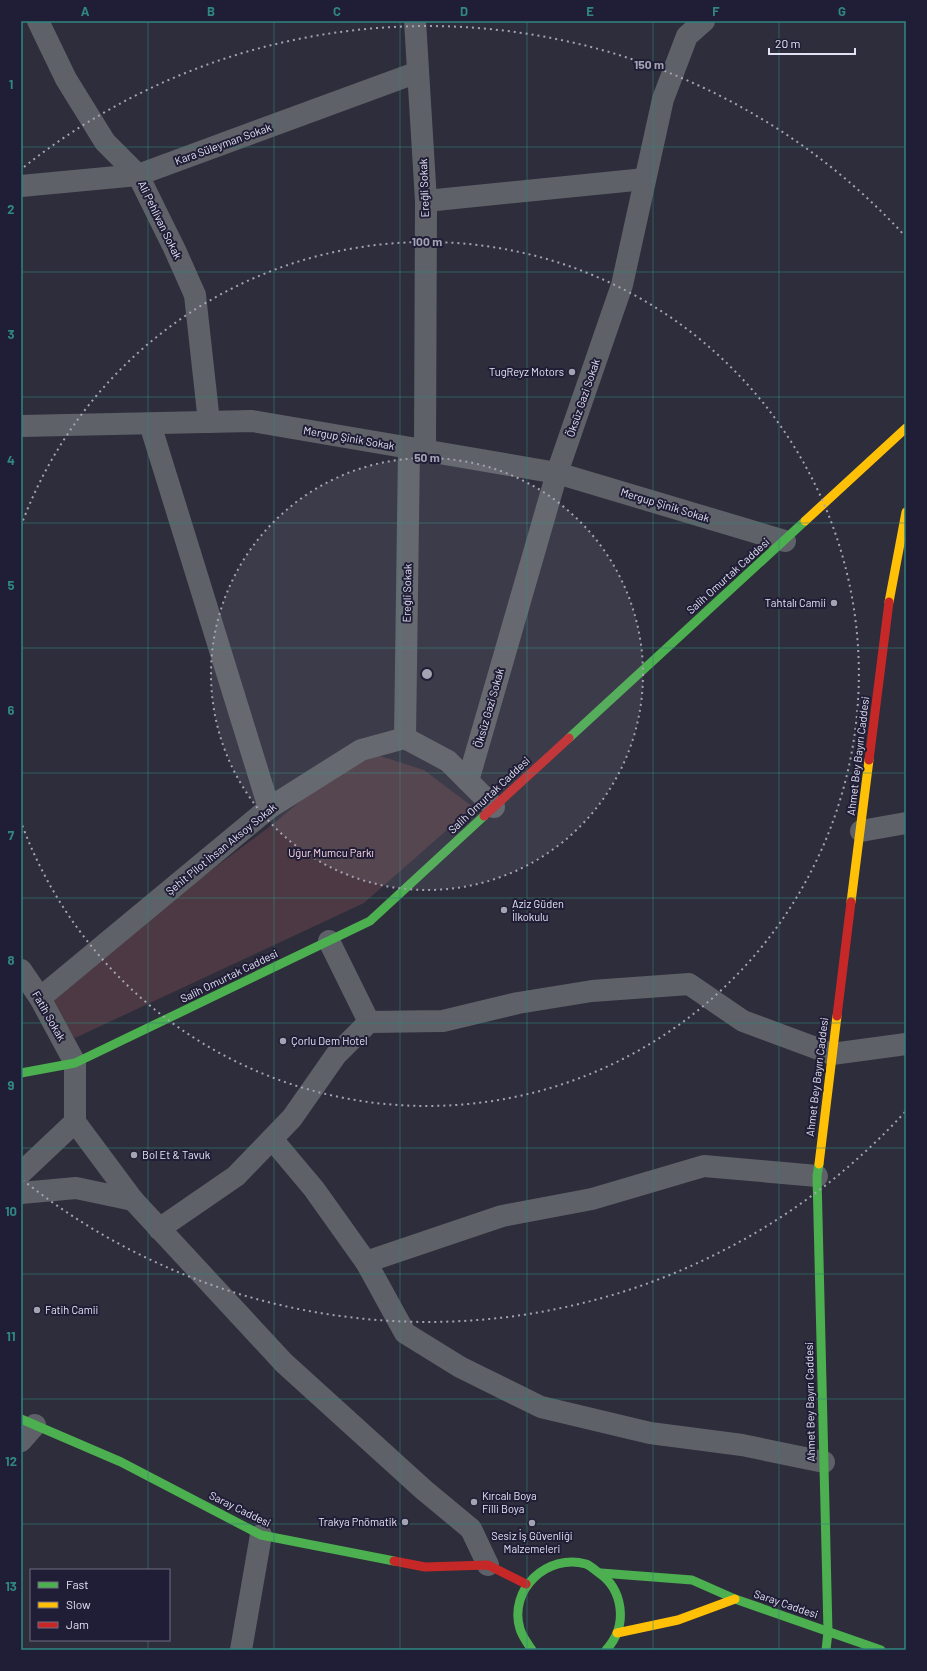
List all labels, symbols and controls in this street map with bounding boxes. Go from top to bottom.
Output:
text: A [81,3,90,19]
text: B [207,3,215,19]
text: C [333,3,341,19]
text: D [460,3,468,19]
text: E [586,3,594,19]
text: F [712,3,720,19]
text: G [838,3,846,19]
scale bar [769,30,855,56]
text: 20 m [775,36,801,50]
text: 150 m [634,57,664,71]
text: 1 [9,76,13,92]
street label: Kara Süleyman Sokak [173,120,273,167]
street label: Ereğli Sokak [416,158,431,218]
street label: Ali Pehlivan Sokak [136,179,185,261]
text: 2 [7,201,15,217]
text: 100 m [412,234,442,248]
text: 3 [7,326,15,342]
street label: Öksüz Gazi Sokak [562,356,602,439]
place label: TugReyz Motors [489,365,564,378]
marker: TugReyz Motors [567,367,577,377]
street label: Mergup Şinik Sokak [303,423,396,452]
text: 50 m [414,450,440,464]
text: 4 [7,452,15,468]
street label: Mergup Şinik Sokak [619,485,712,524]
street label: Salih Omurtak Caddesi [684,535,772,616]
street label: Ereğli Sokak [399,563,414,623]
text: 5 [7,577,15,593]
place label: Tahtalı Camii [765,596,826,609]
marker: Tahtalı Camii [829,598,839,608]
street label: Öksüz Gazi Sokak [470,666,506,749]
centre of rings [420,667,434,681]
street label: Ahmet Bey Bayırı Caddesi [844,695,871,816]
text: 6 [8,702,15,718]
street label: Salih Omurtak Caddesi [445,753,532,836]
street label: Şehit Pilot İhsan Aksoy Sokak [162,799,279,897]
text: 7 [8,827,15,843]
park label: Uğur Mumcu Parkı [288,846,374,859]
place label: Aziz Güden İlkokulu [512,897,564,923]
marker: Aziz Güden İlkokulu [499,905,509,915]
street label: Salih Omurtak Caddesi [178,946,280,1005]
text: 8 [7,952,15,968]
street label: Fatih Sokak [30,989,69,1043]
street label: Ahmet Bey Bayırı Caddesi [803,1016,830,1137]
place label: Çorlu Dem Hotel [291,1034,368,1047]
marker: Çorlu Dem Hotel [278,1036,288,1046]
text: 9 [8,1077,15,1093]
place label: Bol Et & Tavuk [142,1148,211,1161]
marker: Bol Et & Tavuk [129,1150,139,1160]
text: 10 [5,1203,17,1219]
place label: Fatih Camii [45,1303,99,1316]
marker: Fatih Camii [32,1305,42,1315]
text: 11 [6,1328,16,1344]
street label: Ahmet Bey Bayırı Caddesi [802,1342,817,1462]
text: 12 [5,1453,17,1469]
street label: Saray Caddesi [207,1488,273,1529]
place label: Kırcalı Boya Filli Boya [482,1489,537,1515]
marker: Kırcalı Boya Filli Boya [469,1497,479,1507]
place label: Trakya Pnömatik [318,1515,397,1528]
marker: Trakya Pnömatik [400,1517,410,1527]
marker: Sesiz İş Güvenliği Malzemeleri [527,1518,537,1528]
place label: Sesiz İş Güvenliği Malzemeleri [491,1528,573,1555]
legend [30,1569,170,1641]
text: Fast [66,1577,89,1591]
text: 13 [5,1578,17,1594]
street label: Saray Caddesi [752,1586,820,1621]
text: Slow [66,1597,91,1611]
text: Jam [66,1617,89,1631]

